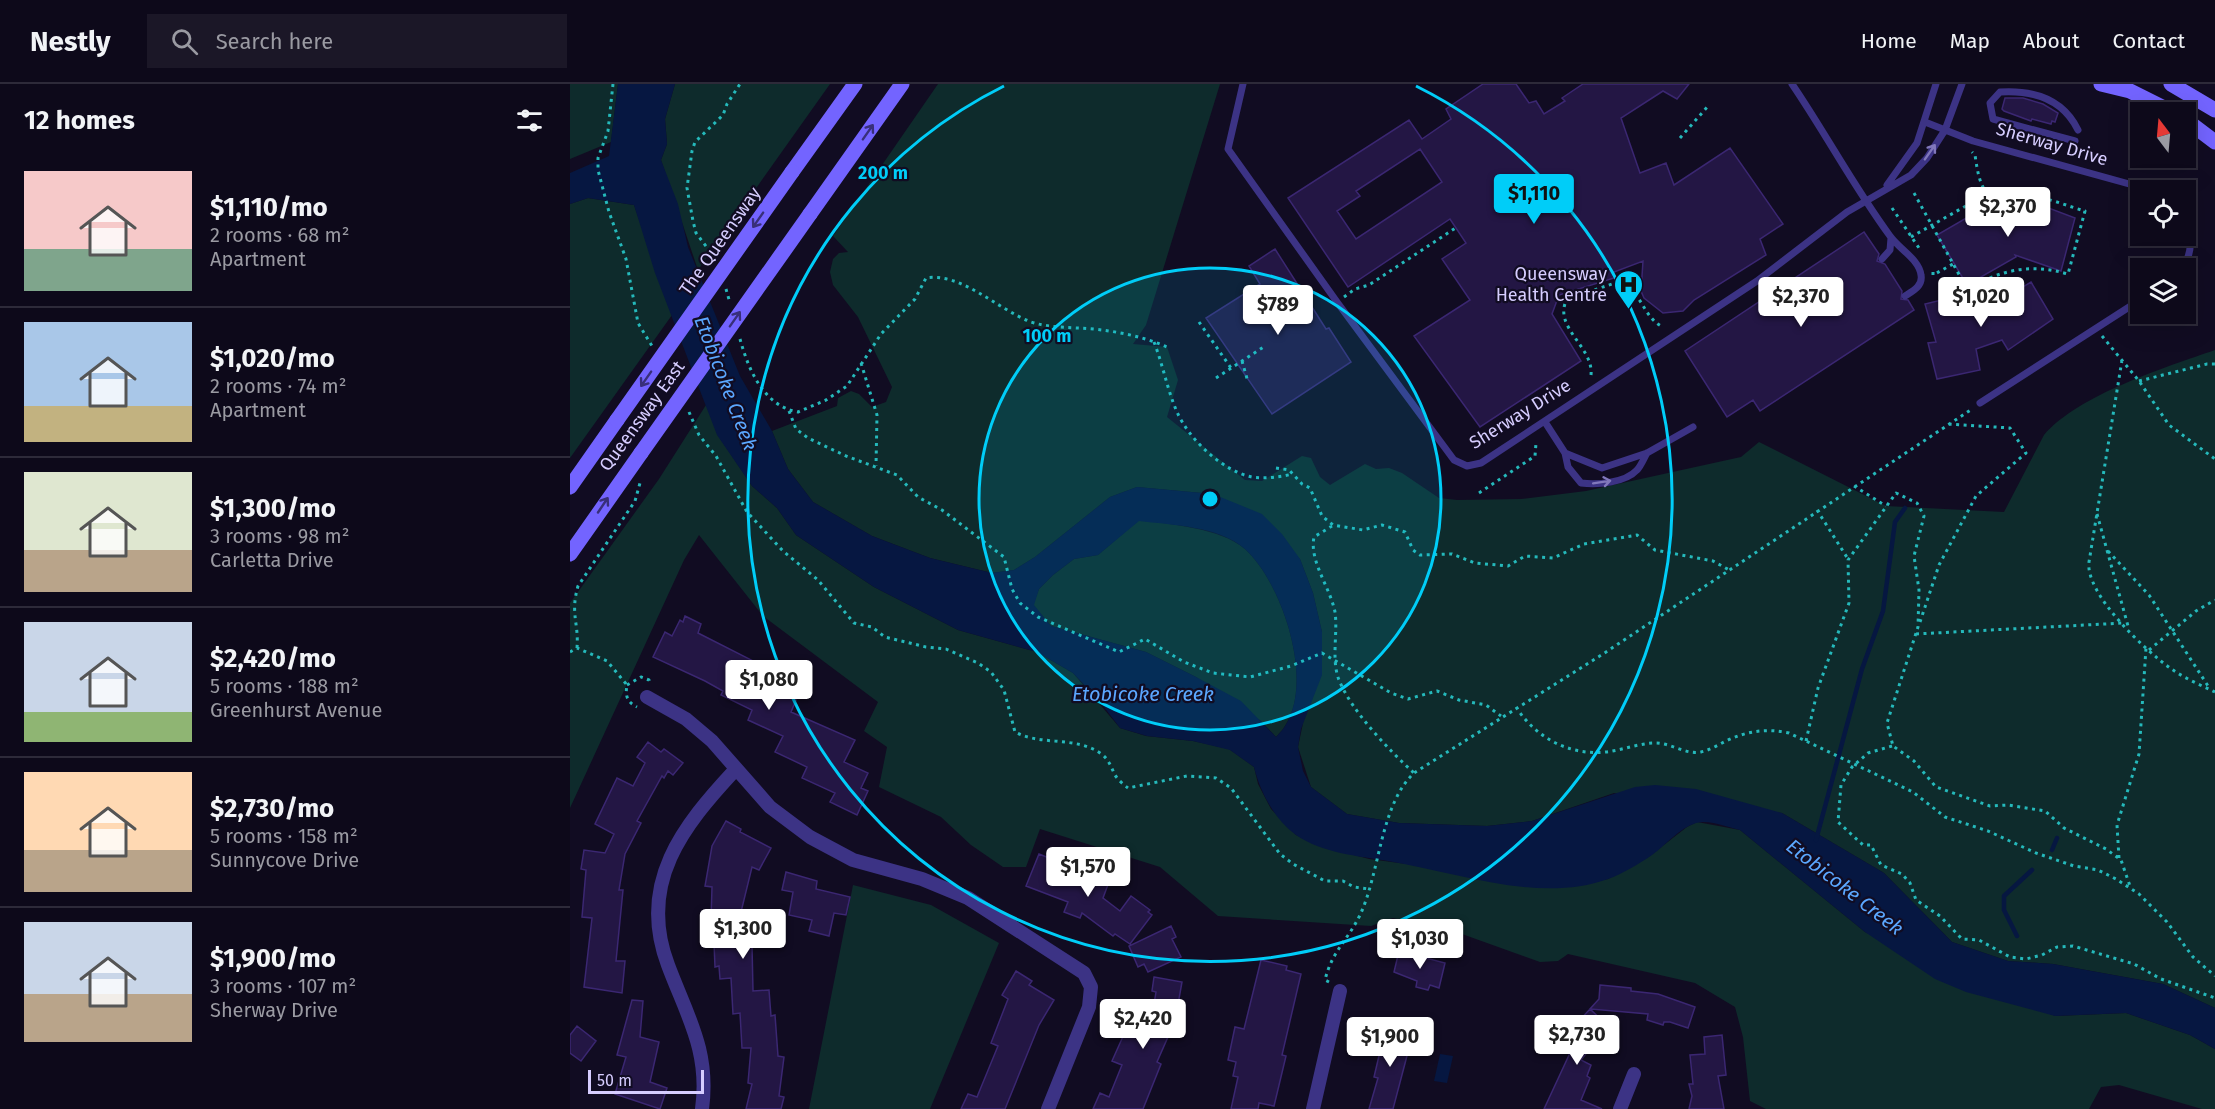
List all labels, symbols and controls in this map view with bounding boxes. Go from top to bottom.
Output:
search box [147,14,567,68]
text: Nestly [30,25,111,58]
icon: search [168,25,201,58]
text: Search here [216,28,333,55]
text: Home [1861,28,1917,54]
text: Map [1950,28,1990,54]
text: About [2023,28,2080,54]
text: Contact [2113,28,2185,54]
north arrow [2130,102,2196,168]
map controls [2130,102,2196,324]
icon: filters [513,104,546,137]
text: 12 homes [24,105,135,136]
street label: Sherway Drive [1994,118,2110,170]
one-way arrow [862,124,874,140]
one-way arrow [1925,144,1937,161]
text: 200 m [858,162,908,184]
pin: $1,110 [1485,174,1583,225]
button: locate [2130,180,2196,246]
text: $1,110 [1508,181,1560,205]
street label: The Queensway [675,183,765,299]
pin: $2,370 [1959,187,2057,238]
text: $1,110/mo [210,192,328,223]
text: $2,370 [1979,194,2037,218]
icon: home [72,195,144,267]
one-way arrow [752,211,764,228]
text: 2 rooms · 68 m² [210,223,350,247]
text: Apartment [210,247,306,271]
button: layers [2130,258,2196,324]
place label: Queensway Health Centre [1496,263,1607,306]
hospital icon: Queensway Health Centre [1612,268,1644,310]
pin: $2,370 [1752,277,1850,328]
pin: $1,020 [1932,277,2030,328]
text: $2,370 [1772,284,1830,308]
text: $1,020 [1952,284,2010,308]
pin: $789 [1242,285,1314,336]
text: $789 [1257,292,1299,316]
water label: Etobicoke Creek [689,312,763,454]
one-way arrow [729,312,741,328]
text: 100 m [1023,325,1071,347]
text: $1,020/mo [210,343,335,374]
icon: home [72,346,144,418]
street label: Queensway East [595,356,690,476]
one-way arrow [640,371,652,387]
text: 2 rooms · 74 m² [210,374,347,398]
street label: Sherway Drive [1465,374,1575,454]
text: Apartment [210,398,306,422]
one-way arrow [1592,477,1612,488]
centre of rings [1200,489,1220,509]
text: $1,300/mo [210,493,336,524]
icon: home [72,496,144,568]
one-way arrow [597,498,609,514]
text: 3 rooms · 98 m² [210,524,350,548]
text: Carletta Drive [210,548,334,572]
text: $2,420/mo [210,643,336,674]
icon: home [72,646,144,718]
pin: $1,080 [720,660,818,711]
text: $1,080 [739,667,799,691]
text: 5 rooms · 188 m² [210,674,359,698]
water label: Etobicoke Creek [1072,682,1214,706]
text: Greenhurst Avenue [210,698,382,722]
text: $2,730/mo [210,793,334,824]
icon: home [72,796,144,868]
text: 5 rooms · 158 m² [210,824,358,848]
water label: Etobicoke Creek [1782,834,1908,940]
pin: $1,570 [1039,847,1137,898]
text: Sunnycove Drive [210,848,359,872]
text: $1,570 [1060,854,1116,878]
pin: $1,300 [694,909,792,960]
text: $1,300 [714,916,772,940]
pin: $1,030 [1371,919,1469,970]
text: $1,030 [1391,926,1449,950]
text: $1,900/mo [210,943,336,974]
icon: home [72,946,144,1018]
text: 3 rooms · 107 m² [210,974,356,998]
text: Sherway Drive [210,998,338,1022]
pin: $2,420 [1094,999,1192,1050]
text: $2,420 [1114,1006,1172,1030]
pin: $2,730 [1528,1015,1626,1066]
pin: $1,900 [1341,1017,1439,1068]
text: $2,730 [1548,1022,1606,1046]
text: $1,900 [1361,1024,1419,1048]
scale bar [588,1067,704,1094]
text: 50 m [597,1071,632,1090]

